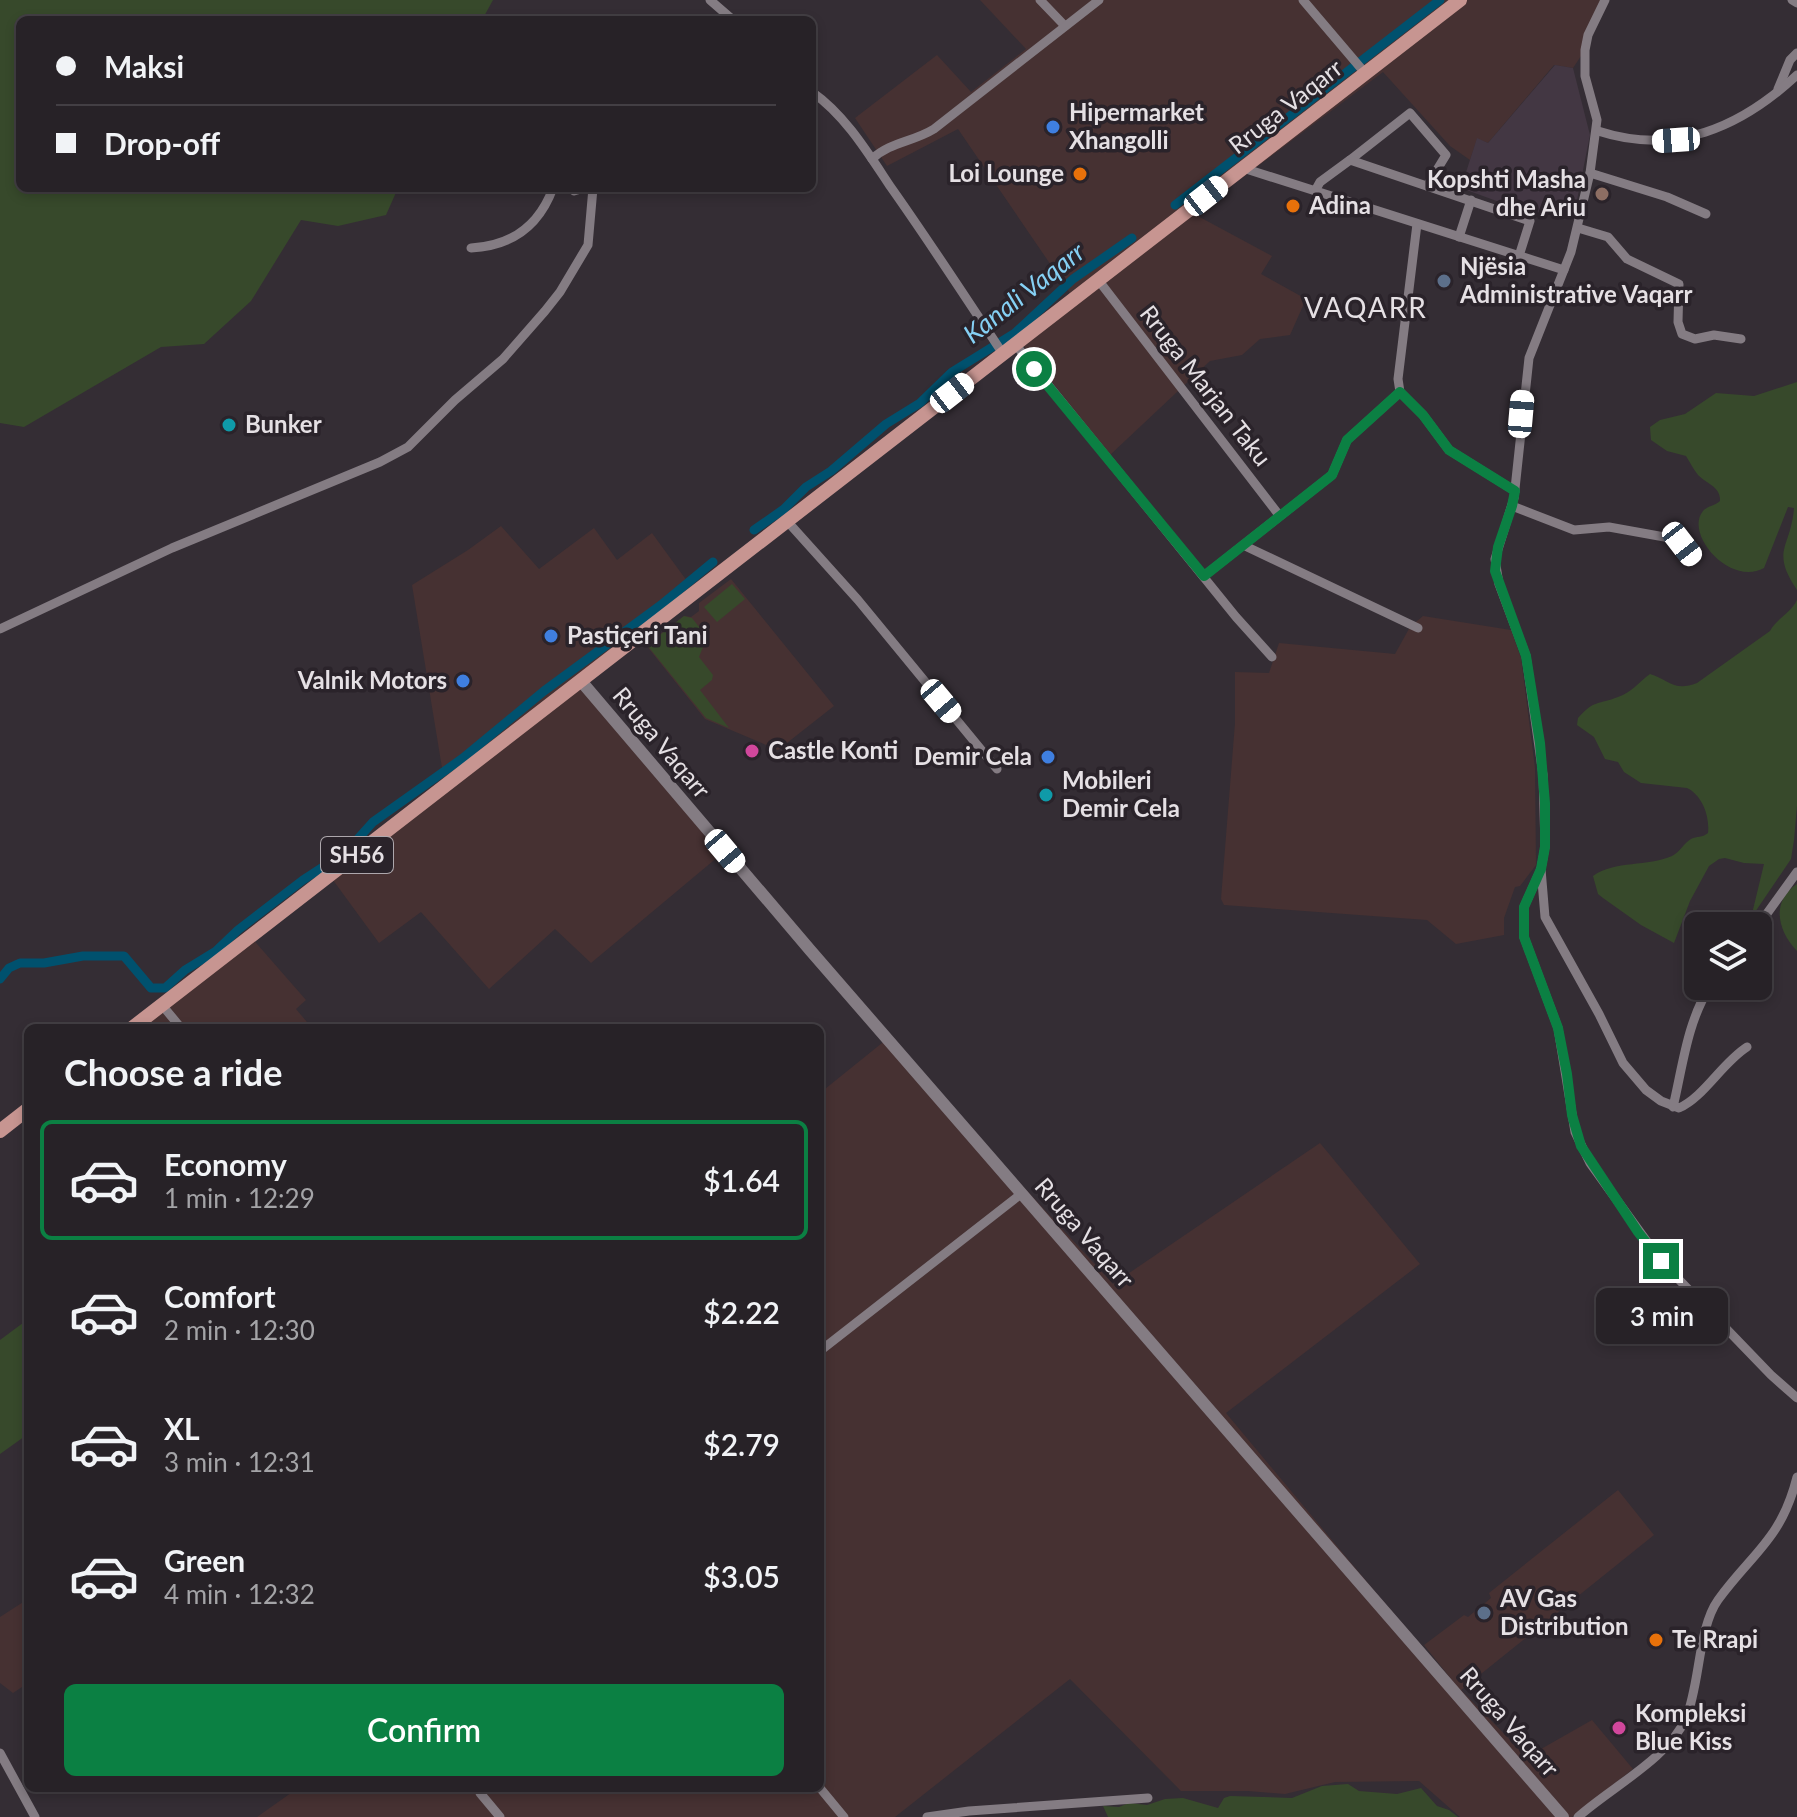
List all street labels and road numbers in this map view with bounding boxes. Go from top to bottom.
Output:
street label: Rruga Vaqarr [1223,52,1348,159]
street label: Rruga Marjan Taku [1135,299,1278,471]
street label: Rruga Vaqarr [607,681,717,804]
road number: SH56 [321,837,393,873]
street label: Rruga Vaqarr [1030,1171,1141,1293]
street label: Rruga Vaqarr [1455,1660,1566,1782]

